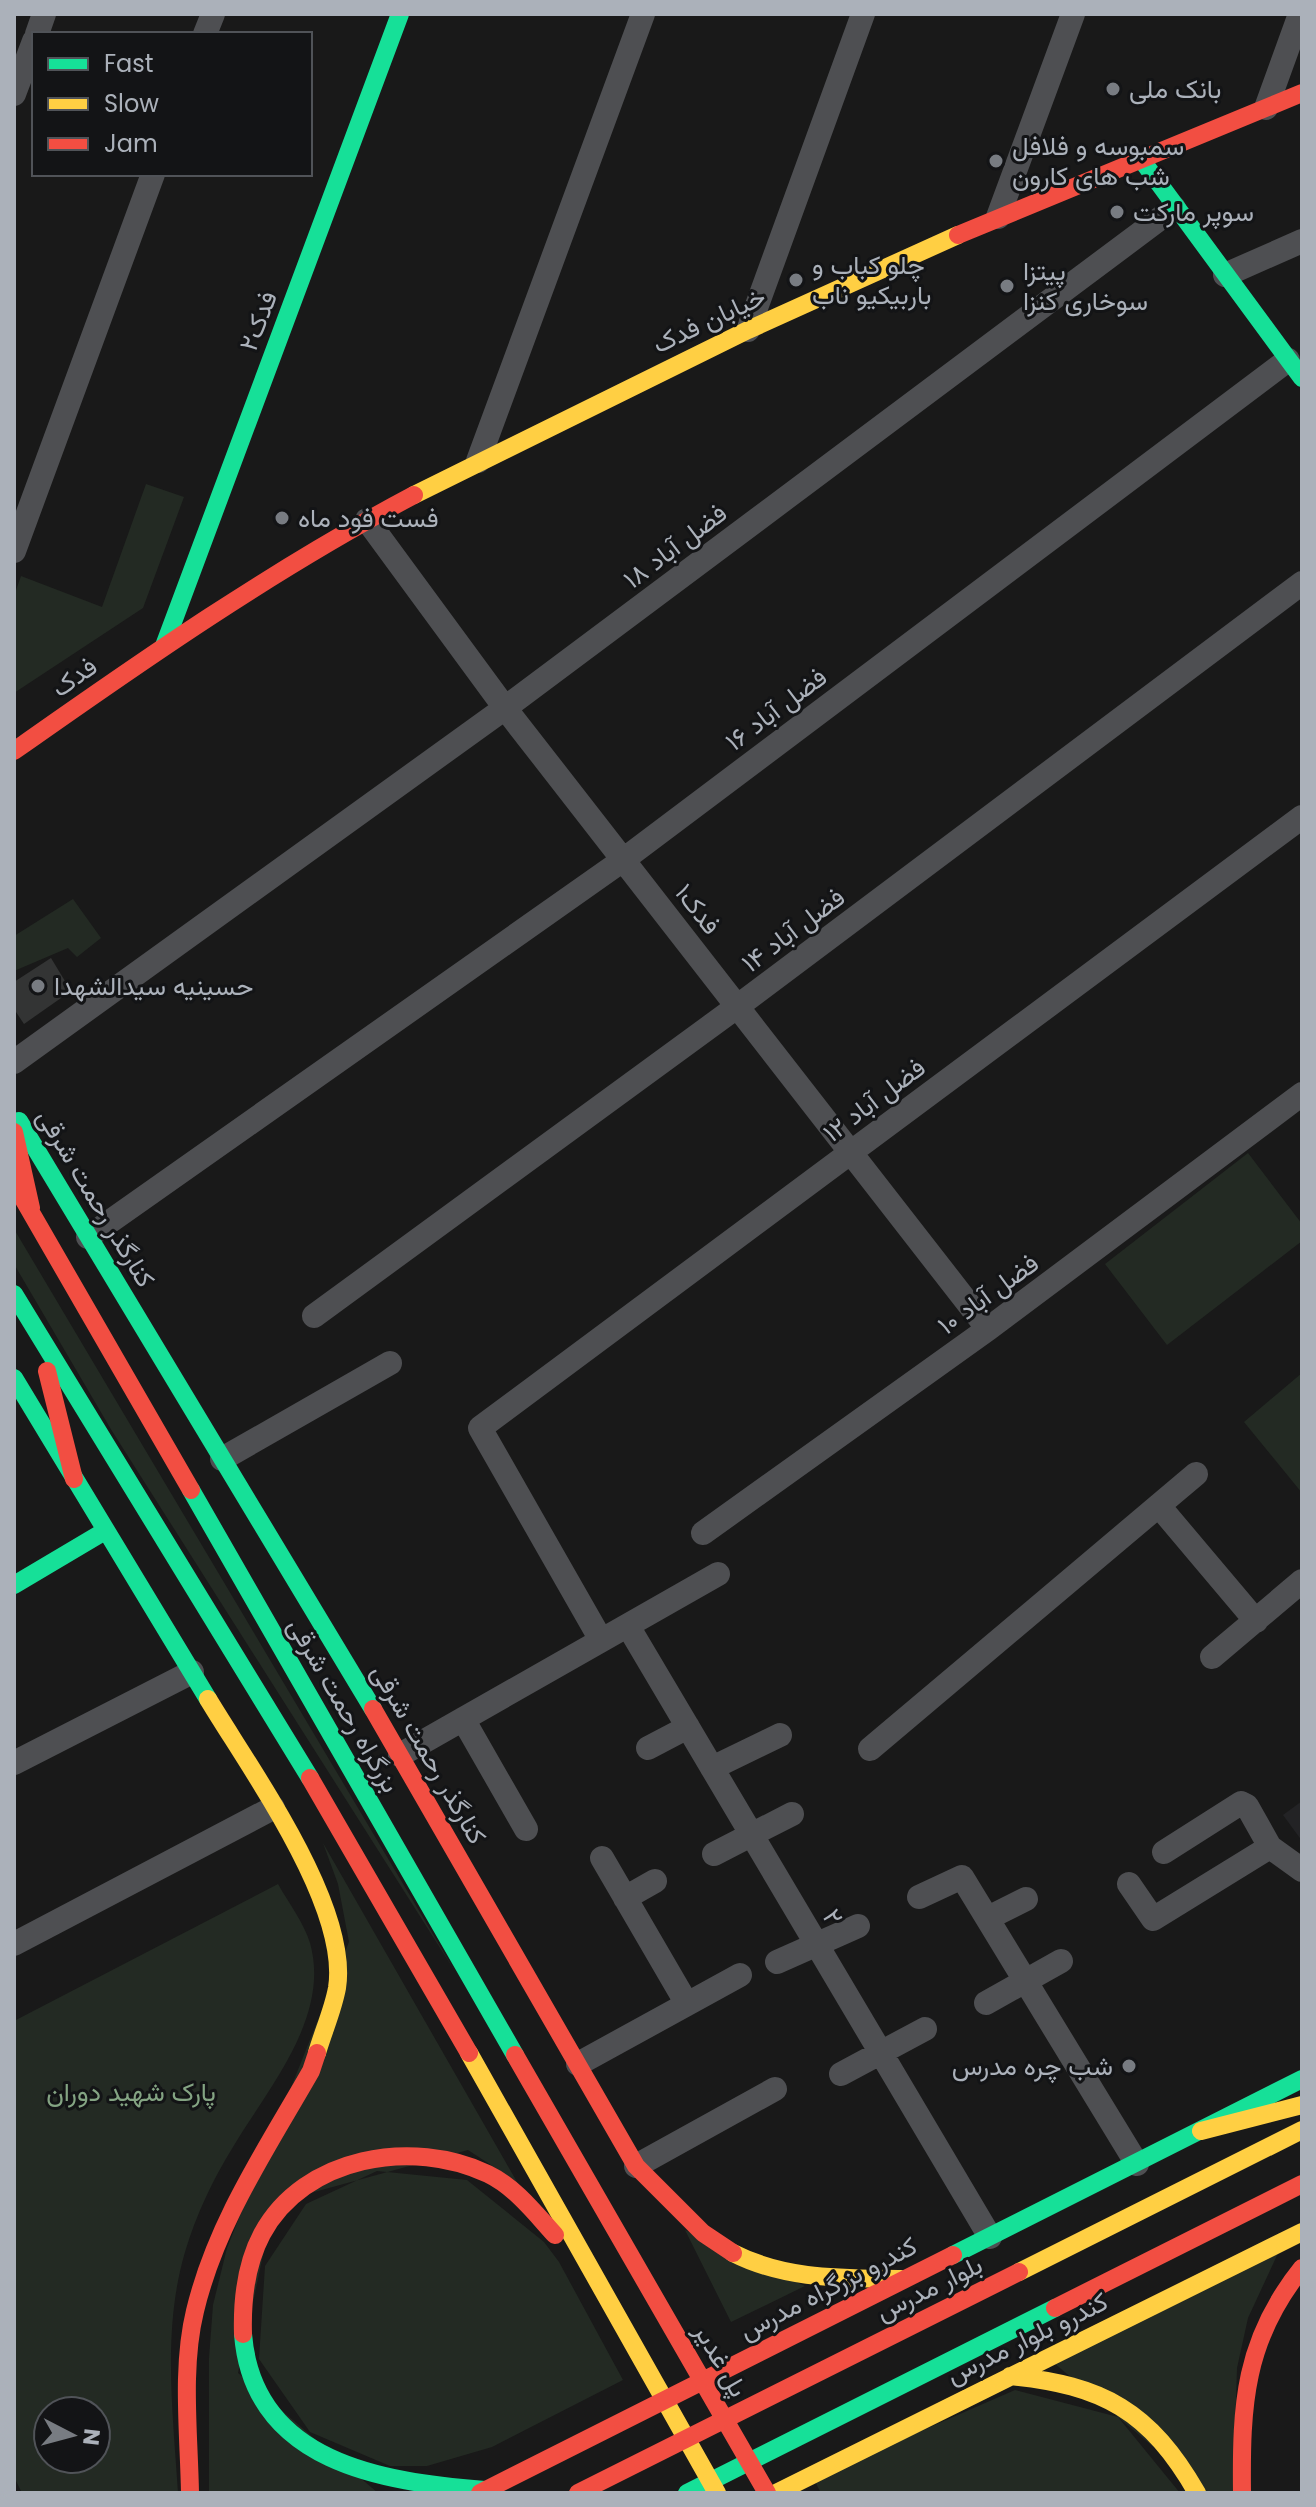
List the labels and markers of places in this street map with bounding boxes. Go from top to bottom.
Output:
place label: بانک ملی [1129,71,1221,107]
marker: بانک ملی [1104,80,1122,98]
place label: سمبوسه و فلافل شب های کارون [1012,128,1184,194]
marker: سمبوسه و فلافل شب های کارون [987,152,1005,170]
place label: سوپر مارکت [1133,194,1254,230]
marker: سوپر مارکت [1108,203,1126,221]
place label: چلو کباب و باربیکیو ناب [812,247,931,313]
place label: پيتزا سوخارى كنزا [1023,253,1148,319]
marker: چلو کباب و باربیکیو ناب [787,271,805,289]
marker: پيتزا سوخارى كنزا [998,277,1016,295]
place label: فست فود ماه [298,500,439,536]
marker: فست فود ماه [273,509,291,527]
place label: حسینیه سیدالشهدا [54,968,253,1004]
marker: حسینیه سیدالشهدا [29,977,47,995]
place label: شب چره مدرس [952,2048,1113,2084]
marker: شب چره مدرس [1120,2057,1138,2075]

